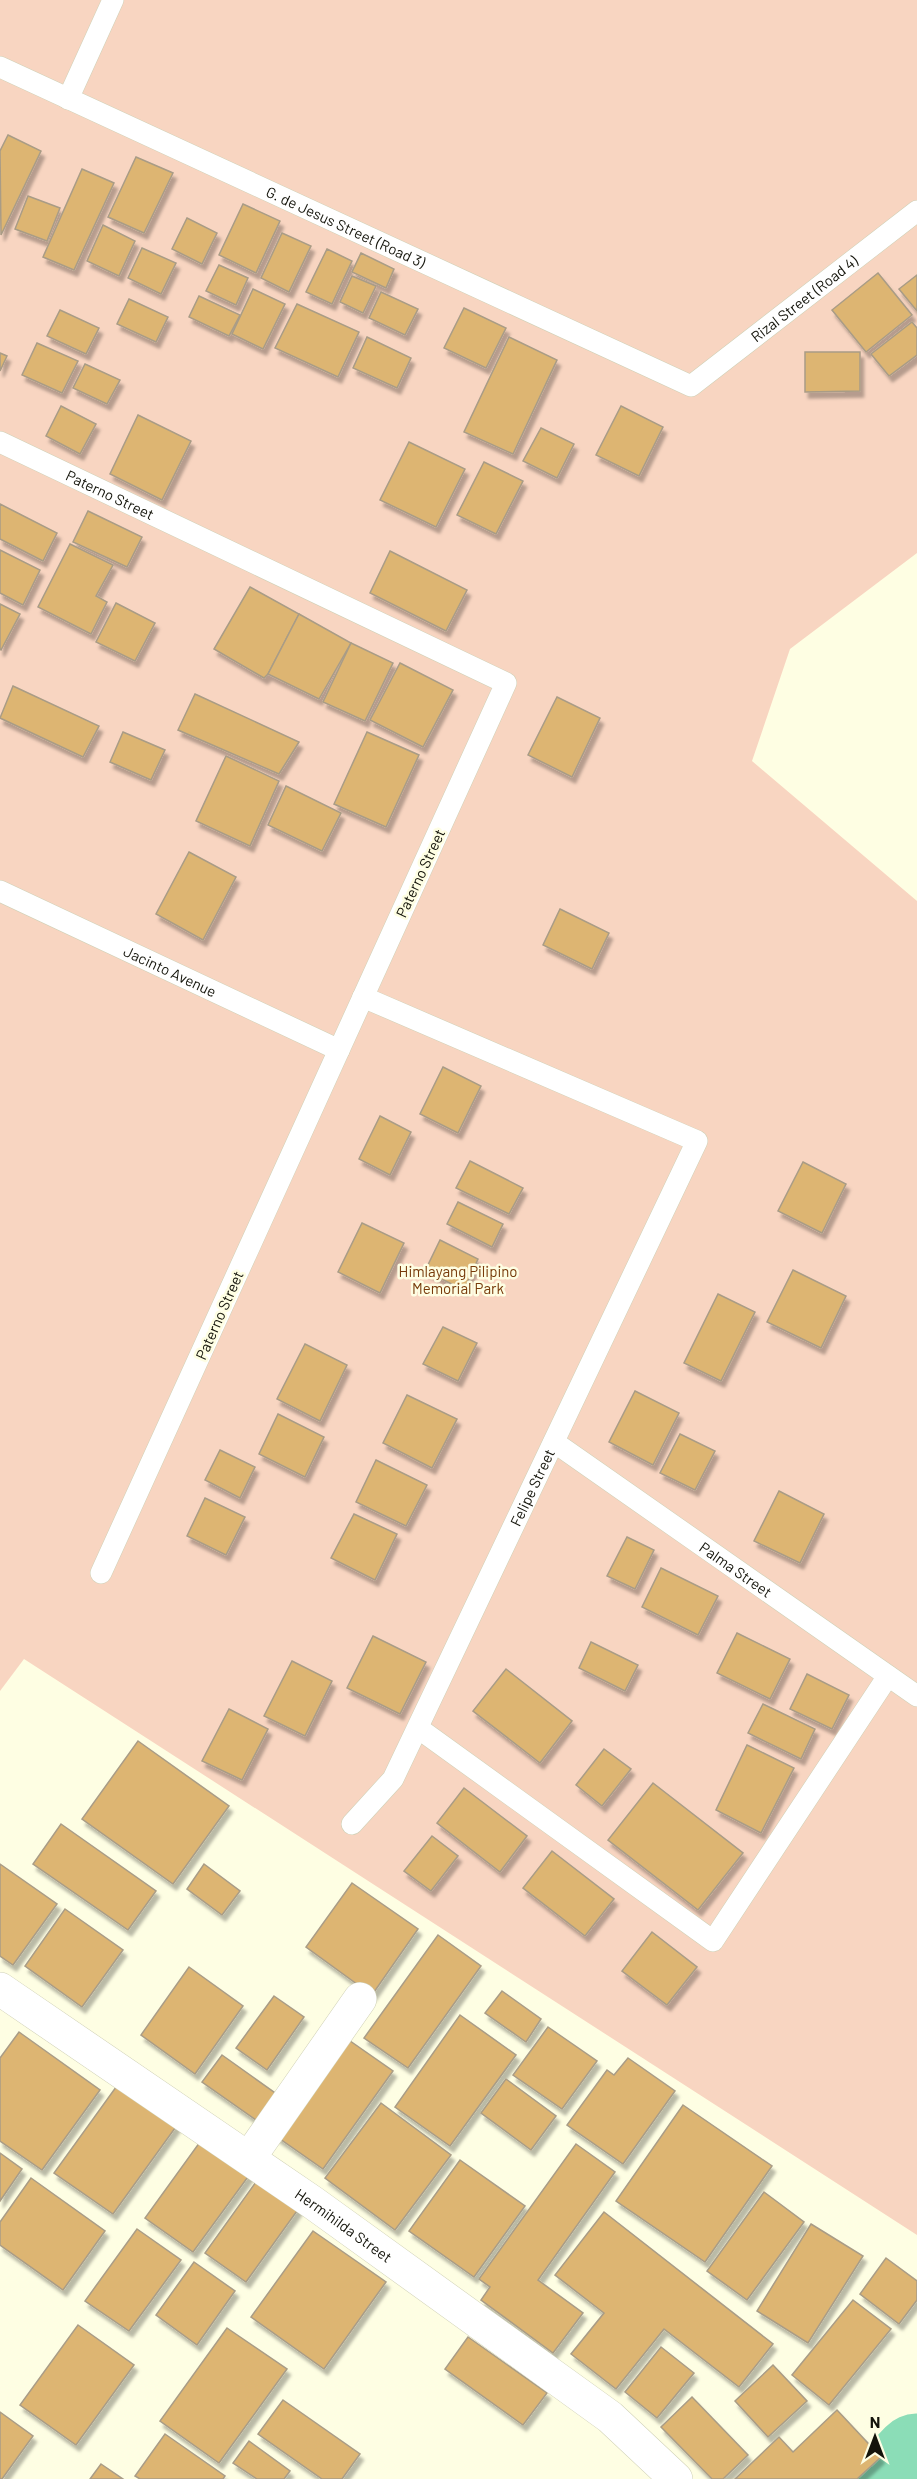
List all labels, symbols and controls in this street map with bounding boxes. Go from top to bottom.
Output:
street label: G. de Jesus Street (Road 3) [263,182,428,271]
street label: Rizal Street (Road 4) [747,251,861,345]
street label: Paterno Street [63,466,157,523]
street label: Paterno Street [392,826,448,920]
street label: Jacinto Avenue [121,941,219,1000]
park label: Himlayang Pilipino Memorial Park [399,1262,517,1297]
street label: Paterno Street [191,1268,247,1362]
street label: Felipe Street [506,1446,558,1529]
street label: Palma Street [696,1538,775,1601]
street label: Hermihilda Street [292,2184,396,2266]
north arrow [845,2407,905,2467]
text: N [870,2412,880,2431]

